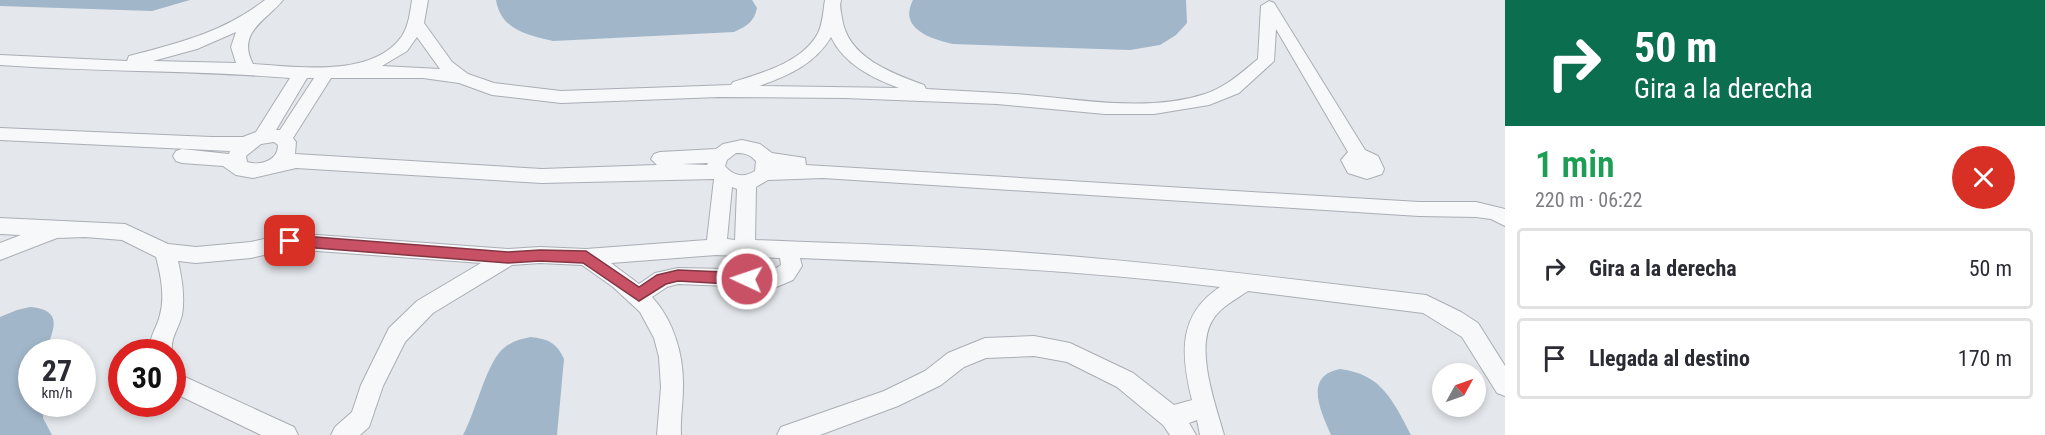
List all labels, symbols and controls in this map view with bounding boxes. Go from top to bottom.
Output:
text: 50 m [1634,23,1717,72]
icon: right [1535,24,1613,102]
text: Gira a la derecha [1634,73,1813,105]
text: 1 min [1535,144,1615,186]
button: close [1952,146,2015,209]
text: 220 m · 06:22 [1535,188,1642,212]
pin [264,215,315,266]
icon: arrive [273,224,306,257]
position arrow [715,247,779,311]
icon: right [1538,252,1571,285]
text: Gira a la derecha [1589,256,1737,281]
text: 50 m [1969,256,2012,281]
speed limit sign: 30 [108,339,186,417]
icon: arrive [1538,342,1571,375]
text: Llegada al destino [1589,346,1750,371]
text: 170 m [1958,346,2012,371]
text: 27 [42,353,72,388]
north arrow [1432,363,1486,417]
map controls [1432,363,1486,417]
text: km/h [42,384,72,402]

